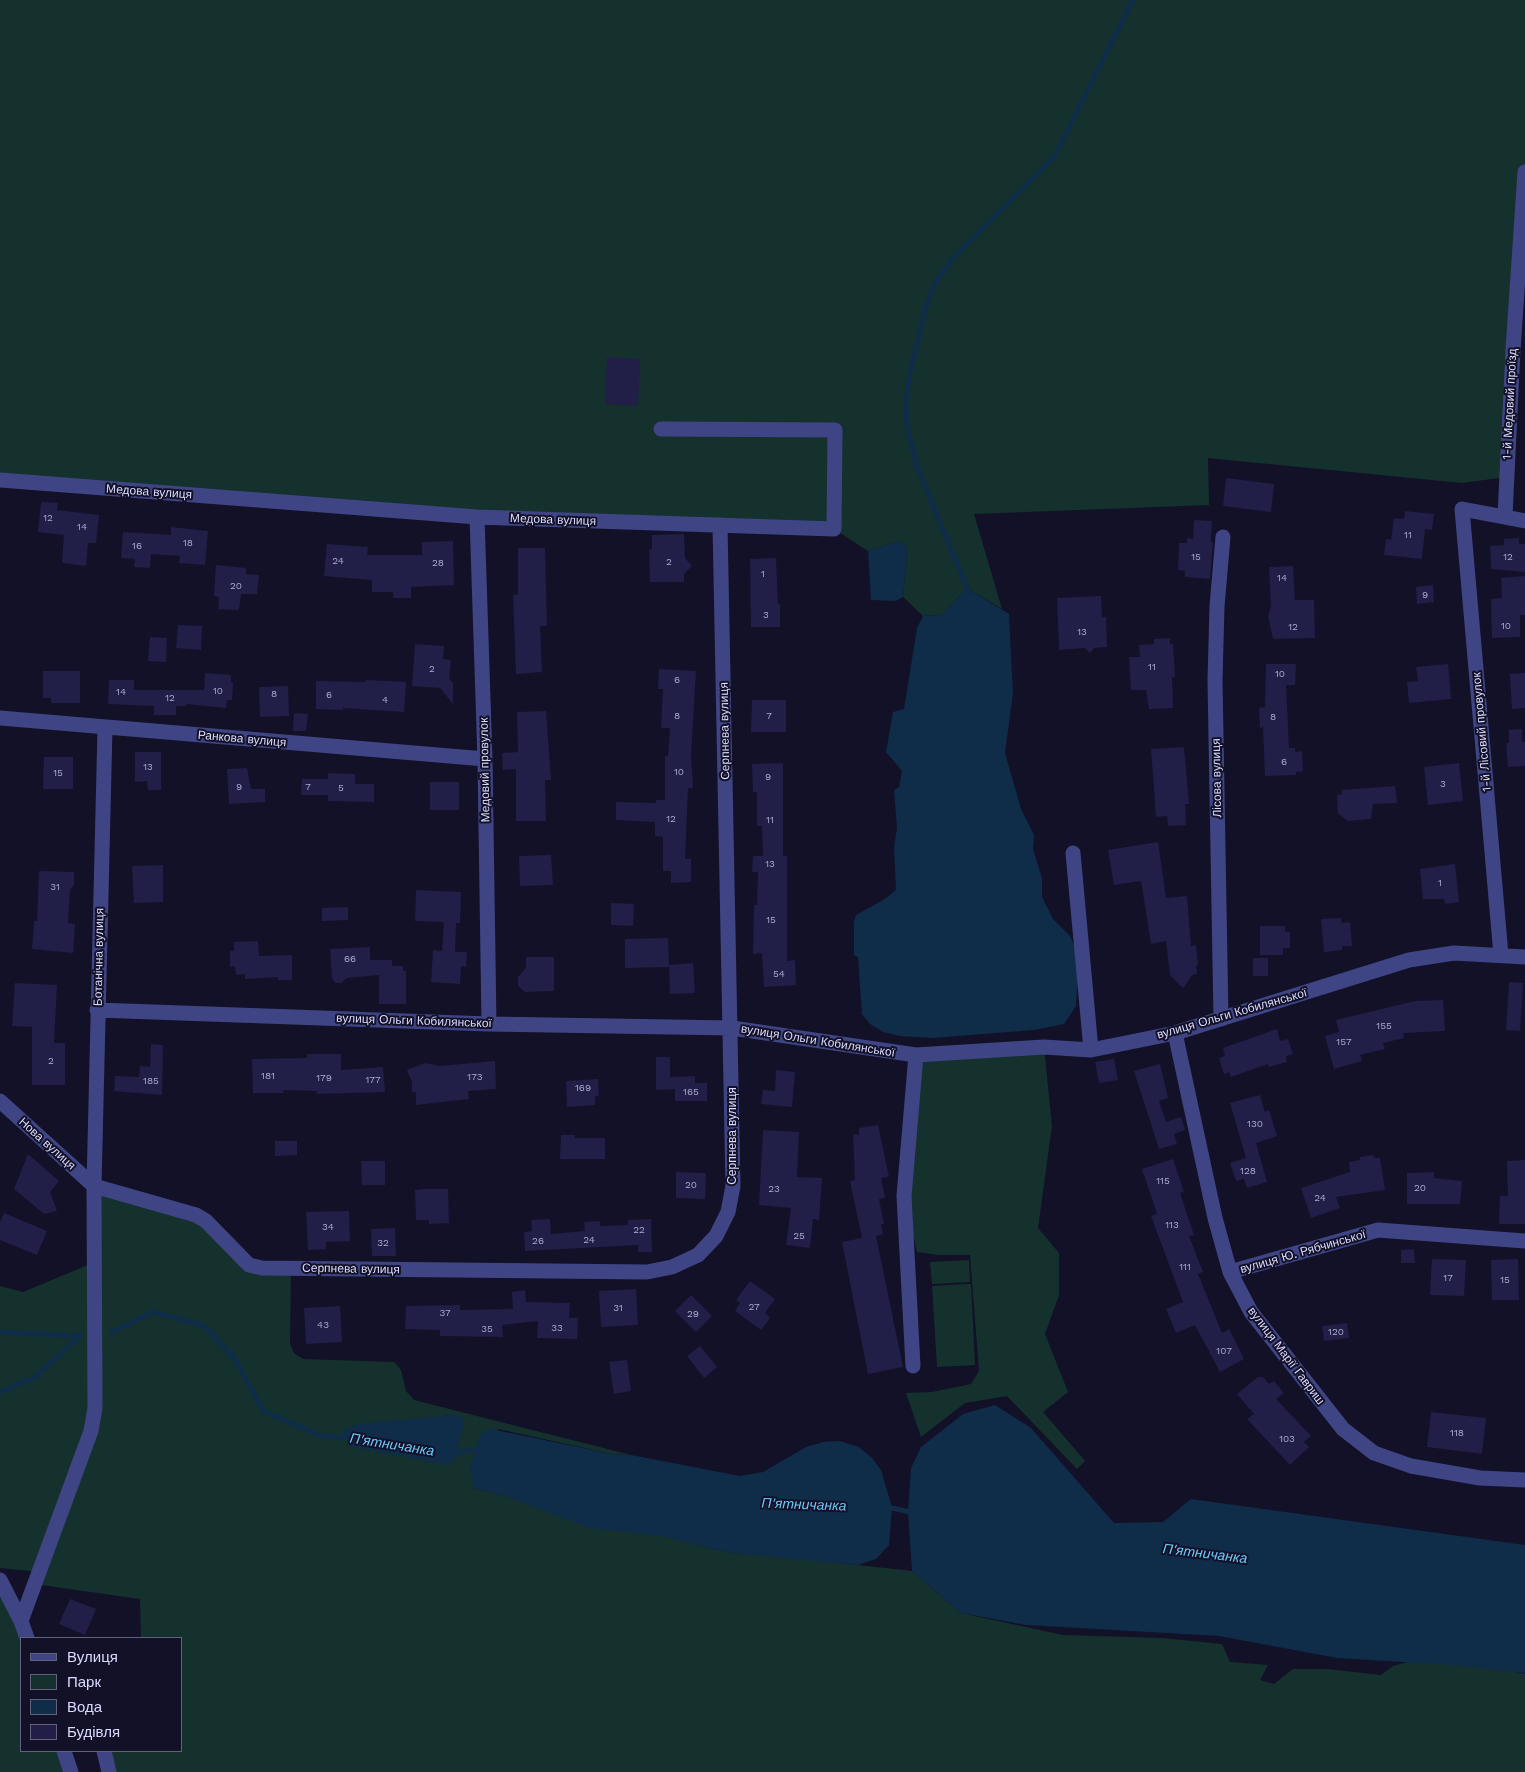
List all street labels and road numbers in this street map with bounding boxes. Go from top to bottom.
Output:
street label: 1-й Медовий проїзд [1500,348,1520,460]
street label: Медова вулиця [106,482,192,502]
street label: Медова вулиця [510,511,596,529]
street label: 1-й Лісовий провулок [1470,672,1494,792]
street label: Серпнева вулиця [717,682,733,780]
street label: Медовий провулок [477,717,493,823]
street label: Ранкова вулиця [197,728,287,750]
street label: Лісова вулиця [1209,738,1225,818]
street label: Ботанічна вулиця [91,908,107,1006]
street label: вулиця Ольги Кобилянської [1155,986,1309,1042]
street label: вулиця Ольги Кобилянської [336,1011,492,1031]
street label: вулиця Ольги Кобилянської [740,1022,896,1060]
street label: Серпнева вулиця [725,1087,739,1185]
street label: Нова вулиця [16,1115,78,1173]
street label: вулиця Ю. Рябчинської [1238,1227,1368,1277]
street label: Серпнева вулиця [302,1261,400,1277]
street label: вулиця Марії Гавриш [1245,1304,1327,1408]

